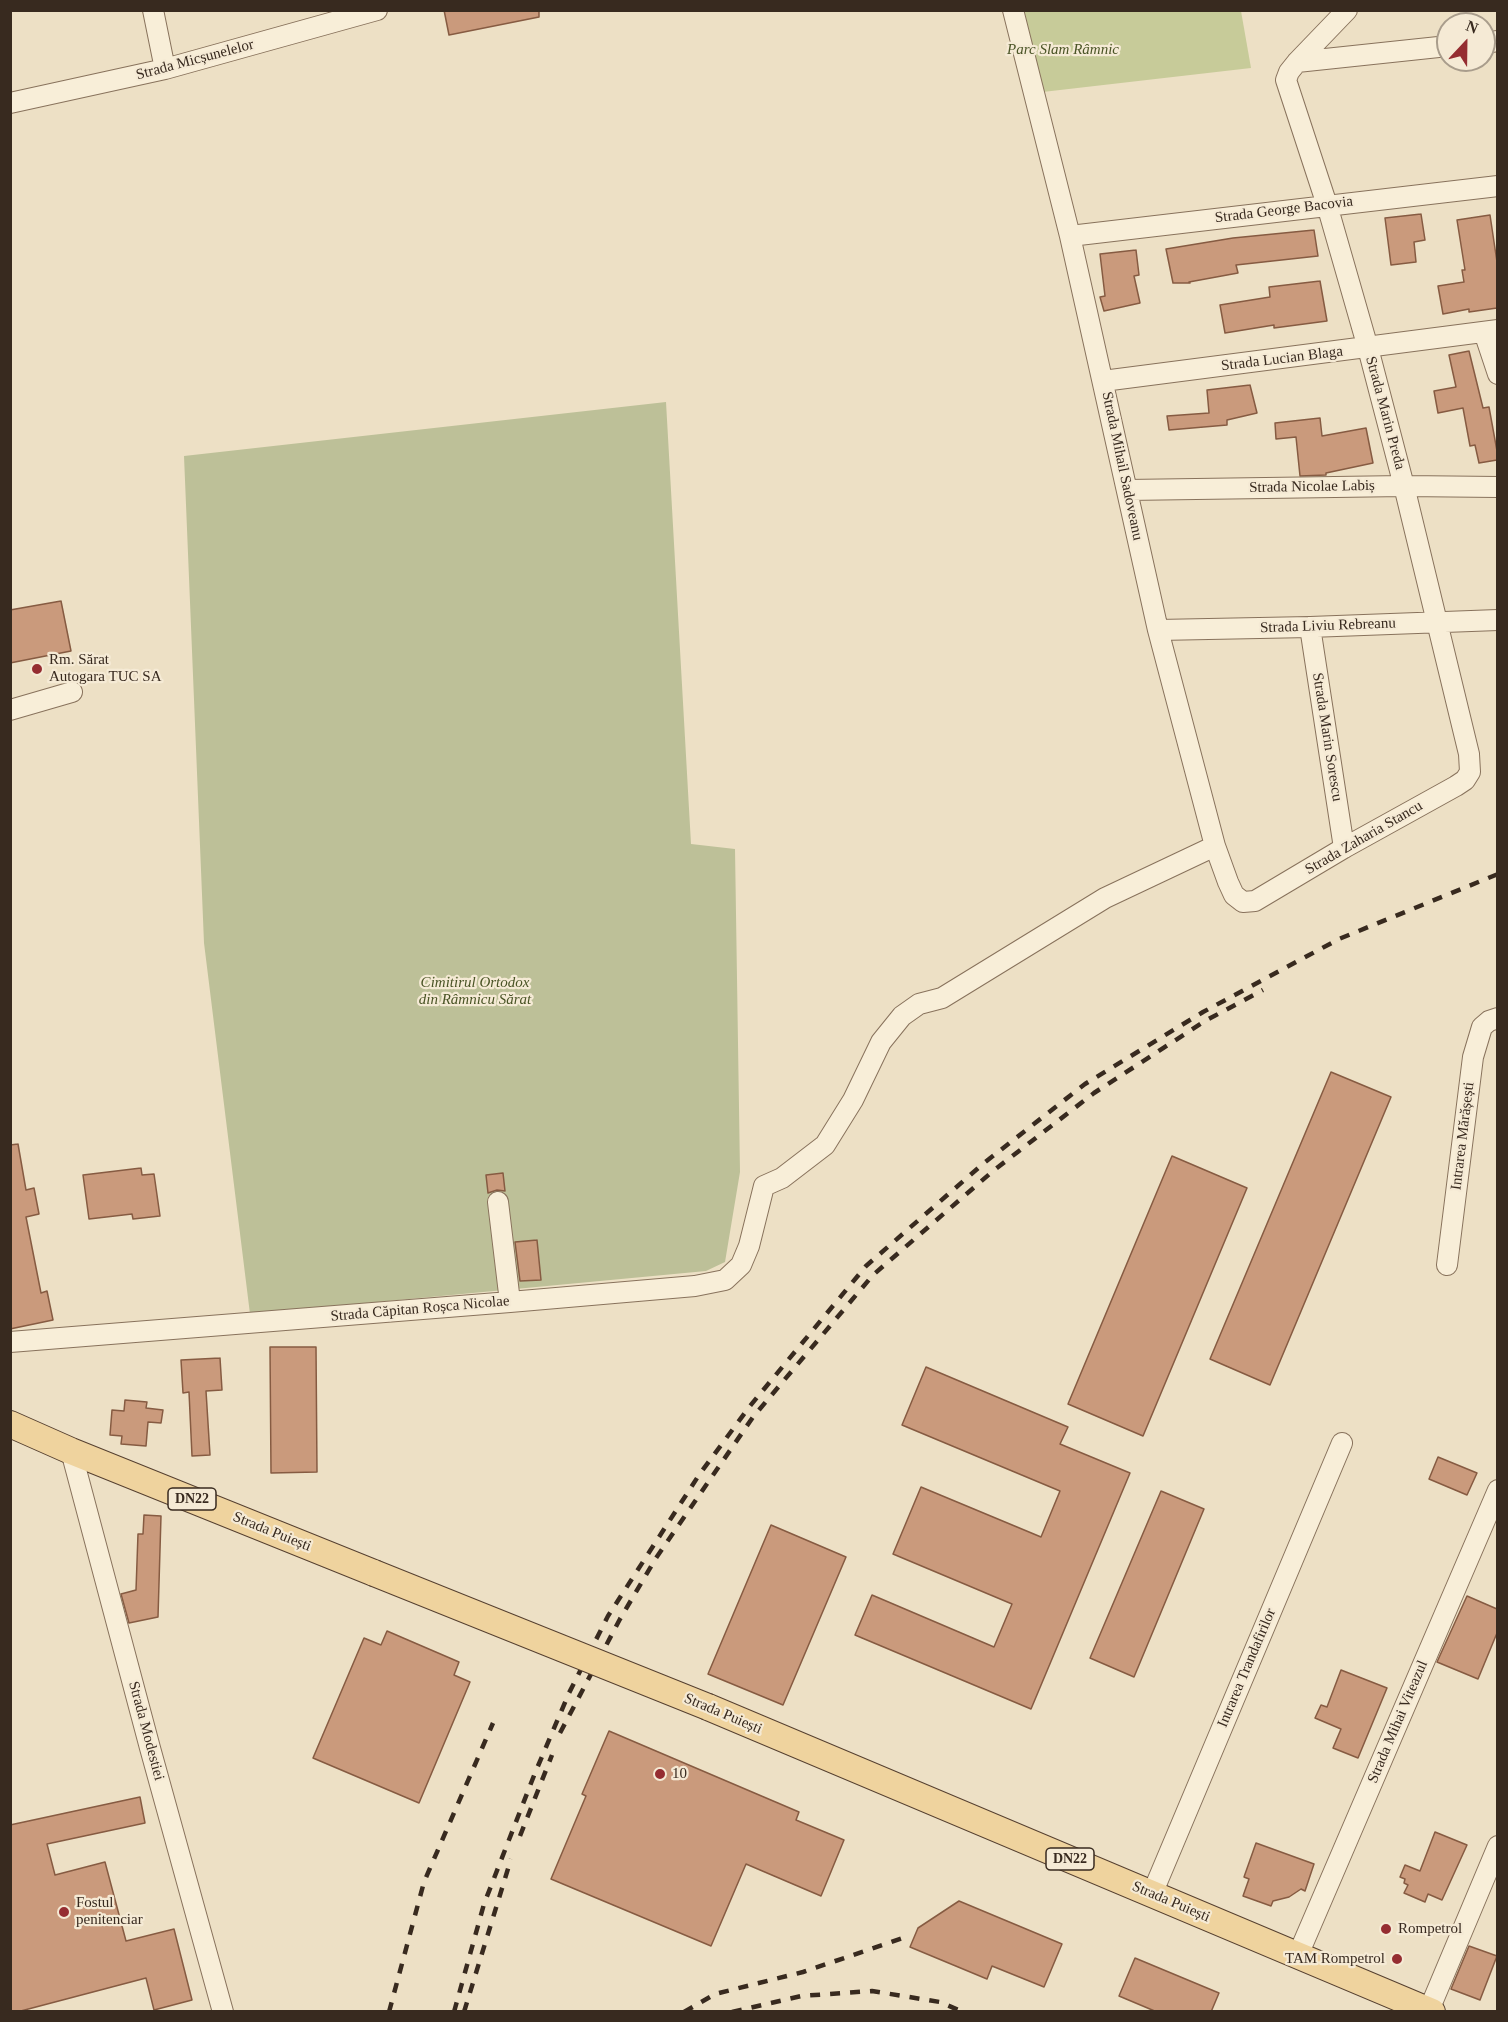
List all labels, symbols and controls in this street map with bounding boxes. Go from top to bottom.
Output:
north arrow [1436,12,1496,72]
text: N [1464,17,1481,37]
street label: Strada Micșunelelor [134,36,256,84]
park label: Parc Slam Râmnic [1007,41,1119,59]
street label: Strada George Bacovia [1214,193,1354,227]
street label: Strada Lucian Blaga [1220,343,1344,375]
street label: Strada Marin Preda [1361,354,1409,472]
street label: Strada Mihail Sadoveanu [1097,390,1147,542]
street label: Strada Nicolae Labiș [1249,477,1375,497]
street label: Strada Liviu Rebreanu [1260,615,1396,637]
place label: Rm. Sărat Autogara TUC SA [49,651,161,686]
marker: Rm. Sărat Autogara TUC SA [30,662,44,676]
street label: Strada Marin Sorescu [1308,671,1346,803]
street label: Strada Zaharia Stancu [1302,797,1426,879]
park label: Cimitirul Ortodox din Râmnicu Sărat [419,974,531,1009]
street label: Intrarea Mărășești [1447,1081,1479,1191]
street label: Strada Căpitan Roșca Nicolae [330,1292,510,1326]
road number: DN22 [168,1488,216,1510]
street label: Strada Puiești [230,1508,314,1556]
street label: Intrarea Trandafirilor [1214,1606,1280,1730]
street label: Strada Mihai Viteazul [1364,1658,1432,1786]
street label: Strada Modestiei [124,1679,168,1783]
street label: Strada Puiești [681,1690,765,1738]
place label: 10 [672,1765,687,1783]
marker: 10 [653,1767,667,1781]
road number: DN22 [1046,1848,1094,1870]
street label: Strada Puiești [1129,1878,1213,1926]
place label: Fostul penitenciar [76,1894,143,1929]
marker: Fostul penitenciar [57,1905,71,1919]
place label: Rompetrol [1398,1920,1462,1938]
marker: Rompetrol [1379,1922,1393,1936]
place label: TAM Rompetrol [1285,1950,1385,1968]
marker: TAM Rompetrol [1390,1952,1404,1966]

